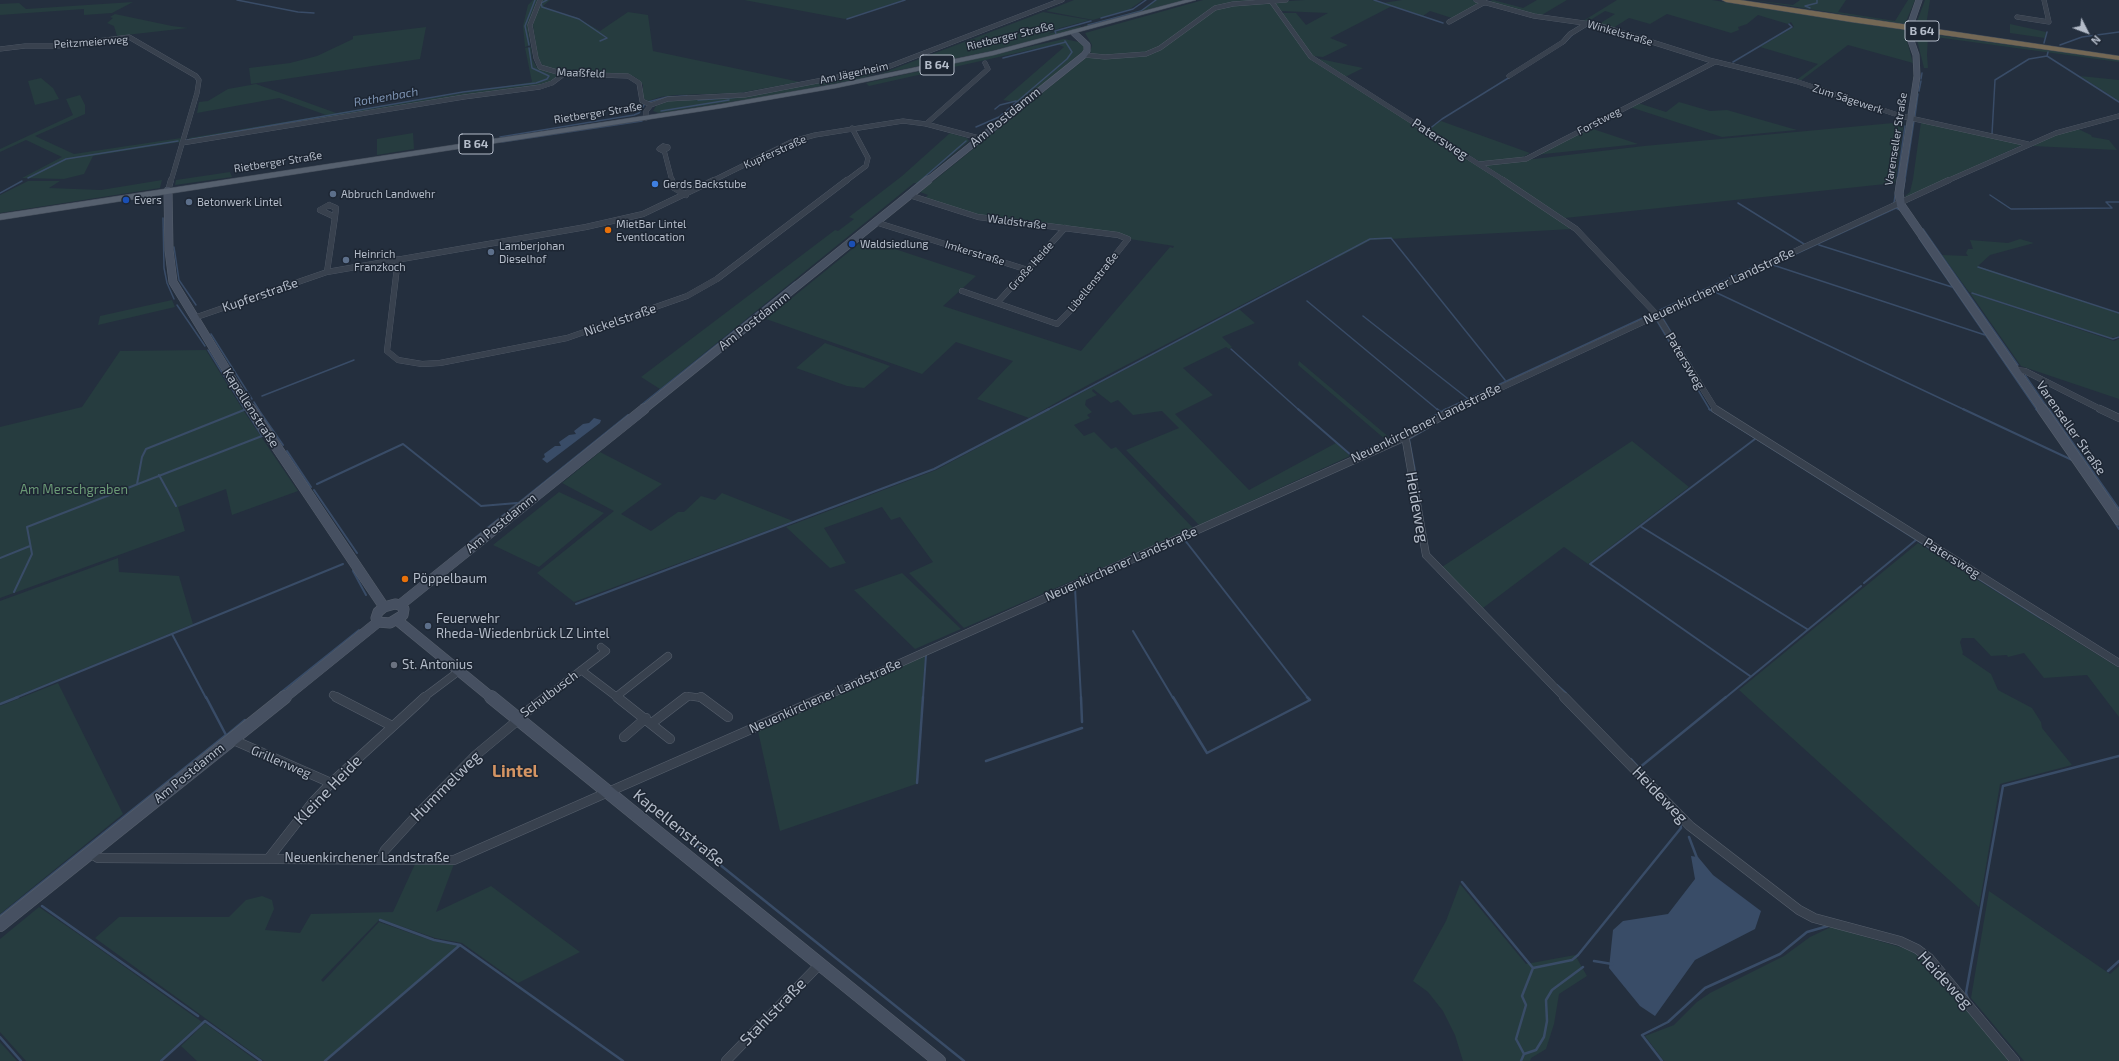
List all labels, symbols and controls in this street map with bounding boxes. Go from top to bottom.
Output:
north arrow [2067,12,2107,52]
street label: Winkelstraße [1586,17,1654,49]
street label: Rietberger Straße [965,19,1055,53]
road number: B 64 [1905,21,1939,41]
street label: Peitzmeierweg [53,33,129,51]
text: N [2089,33,2104,48]
road number: B 64 [920,55,954,75]
street label: Am Jägerheim [818,59,890,87]
street label: Maaßfeld [557,66,605,80]
street label: Zum Sägewerk [1811,81,1885,117]
water label: Rothenbach [353,84,419,110]
street label: Am Postdamm [967,84,1043,150]
street label: Varenseller Straße [1882,92,1910,186]
street label: Rietberger Straße [553,100,643,126]
street label: Forstweg [1575,104,1623,138]
street label: Patersweg [1409,115,1471,163]
street label: Kupferstraße [742,132,808,172]
road number: B 64 [459,134,493,154]
street label: Rietberger Straße [233,149,323,175]
place label: Gerds Backstube [663,177,747,191]
marker: Gerds Backstube [650,179,660,189]
place label: Abbruch Landwehr [341,187,435,201]
marker: Abbruch Landwehr [328,189,338,199]
place label: Evers [134,193,162,207]
marker: Evers [121,195,131,205]
place label: Betonwerk Lintel [197,195,282,209]
marker: Betonwerk Lintel [184,197,194,207]
street label: Waldstraße [987,212,1047,232]
place label: MietBar Lintel Eventlocation [616,217,686,243]
marker: MietBar Lintel Eventlocation [603,225,613,235]
place label: Waldsiedlung [860,237,928,251]
street label: Imkerstraße [944,238,1006,268]
place label: Lamberjohan Dieselhof [499,239,565,265]
marker: Waldsiedlung [847,239,857,249]
street label: Große Heide [1006,239,1056,293]
street label: Neuenkirchener Landstraße [1641,244,1797,328]
place label: Heinrich Franzkoch [354,247,406,273]
marker: Lamberjohan Dieselhof [486,247,496,257]
street label: Libellenstraße [1065,249,1121,315]
marker: Heinrich Franzkoch [341,255,351,265]
street label: Kupferstraße [220,275,300,315]
street label: Am Postdamm [715,288,793,354]
street label: Nickelstraße [582,300,658,340]
street label: Patersweg [1662,330,1708,392]
street label: Kapellenstraße [220,365,282,451]
street label: Varenseller Straße [2033,378,2109,478]
street label: Neuenkirchener Landstraße [1348,380,1504,466]
street label: Heideweg [1401,470,1433,544]
park label: Am Merschgraben [20,482,128,498]
street label: Am Postdamm [463,490,539,556]
street label: Neuenkirchener Landstraße [1042,523,1200,605]
street label: Patersweg [1921,535,1983,581]
place label: Pöppelbaum [413,571,487,587]
marker: Pöppelbaum [400,574,410,584]
place label: Feuerwehr Rheda-Wiedenbrück LZ Lintel [436,611,609,642]
marker: Feuerwehr Rheda-Wiedenbrück LZ Lintel [423,621,433,631]
street label: Neuenkirchener Landstraße [746,655,904,737]
place label: St. Antonius [402,657,473,673]
marker: St. Antonius [389,660,399,670]
street label: Schulbusch [517,667,581,721]
street label: Am Postdamm [151,740,227,806]
street label: Grillenweg [249,742,313,782]
street label: Hummelweg [407,747,485,825]
street label: Kleine Heide [290,751,366,829]
district label: Lintel [492,761,538,781]
street label: Heideweg [1628,763,1692,827]
street label: Kapellenstraße [629,785,729,871]
street label: Neuenkirchener Landstraße [285,850,449,866]
street label: Heideweg [1914,947,1976,1013]
street label: Stahlstraße [736,974,810,1050]

